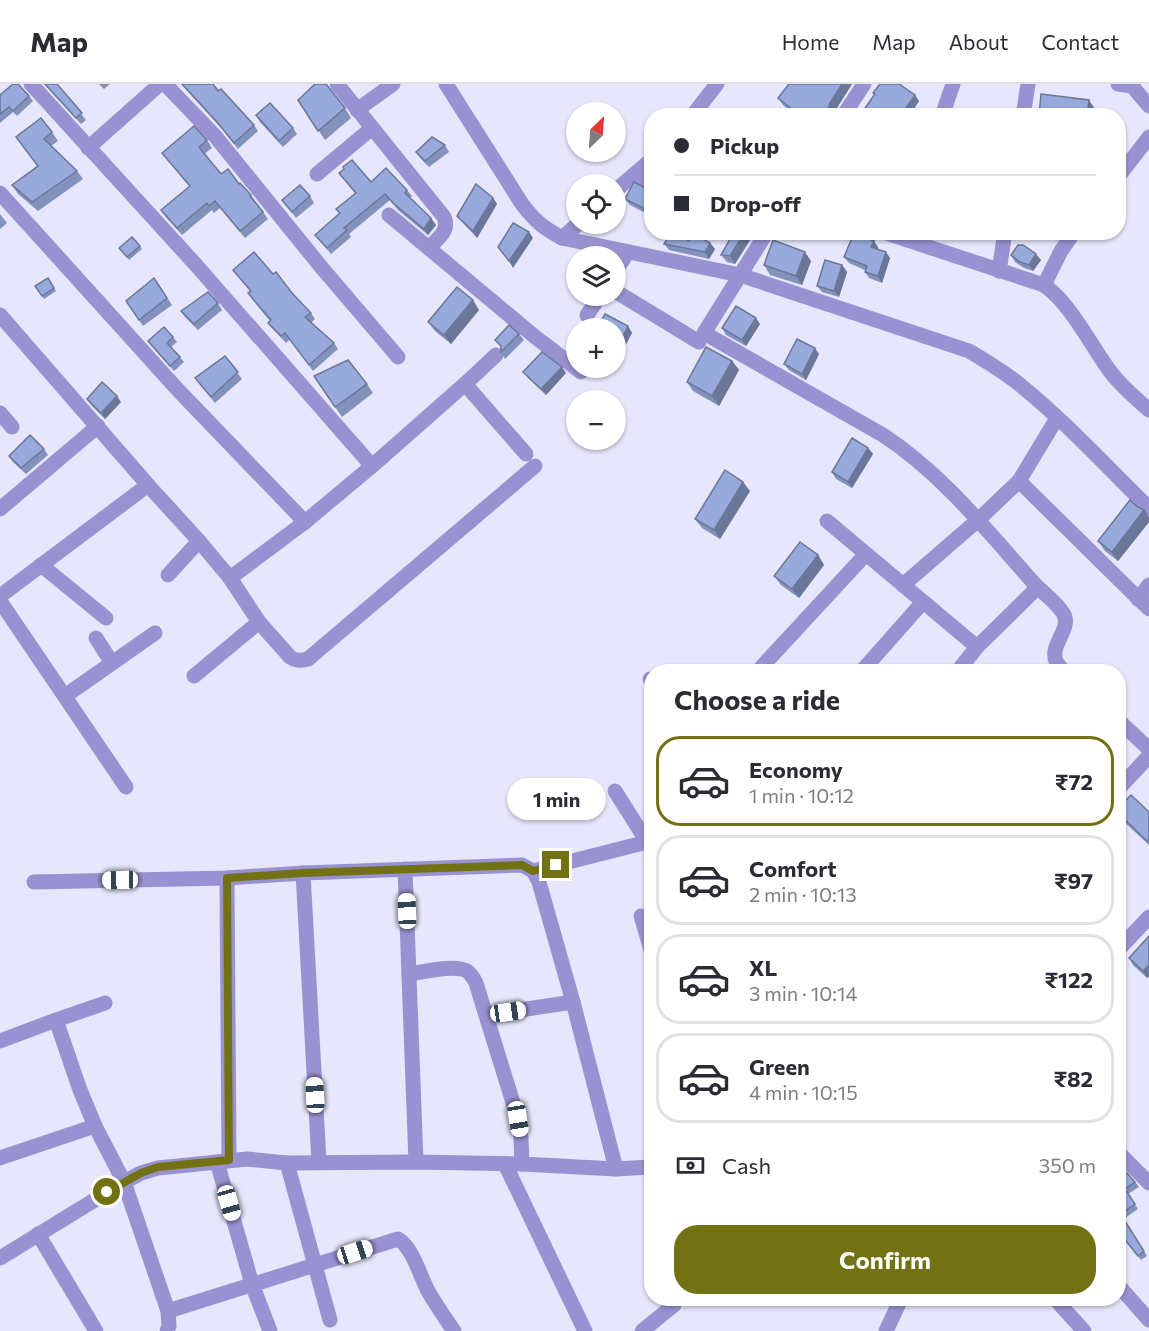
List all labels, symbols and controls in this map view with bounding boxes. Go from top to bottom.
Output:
text: Map [30,24,88,58]
text: Home [782,29,839,54]
text: Map [872,29,916,54]
text: About [949,29,1008,54]
text: Contact [1041,29,1119,54]
north arrow [566,102,626,162]
map controls [566,102,626,450]
text: Pickup [710,132,779,159]
button: locate [566,174,626,234]
text: Drop-off [710,190,801,217]
button: layers [566,246,626,306]
button: + [566,318,626,378]
button: − [566,390,626,450]
text: Choose a ride [674,683,840,716]
icon: car [677,754,731,808]
text: Economy [749,756,843,783]
text: ₹72 [1055,768,1093,795]
callout: 1 min [506,778,606,820]
text: 1 min · 10:12 [749,783,854,807]
text: 1 min [533,787,580,811]
route end [542,851,569,878]
icon: car [677,853,731,907]
text: Comfort [749,855,837,882]
text: ₹97 [1054,867,1093,894]
car [102,871,138,889]
text: 2 min · 10:13 [749,882,857,906]
car [397,893,417,929]
icon: car [677,952,731,1006]
text: XL [749,954,777,981]
text: ₹122 [1044,966,1093,993]
text: 3 min · 10:14 [749,981,858,1005]
car [489,1001,527,1023]
icon: car [677,1051,731,1105]
text: Green [749,1053,810,1080]
text: ₹82 [1053,1065,1093,1092]
car [305,1077,325,1113]
text: 4 min · 10:15 [749,1080,858,1104]
car [506,1100,530,1138]
icon: cash [674,1149,707,1182]
text: Cash [722,1152,771,1179]
text: 350 m [1039,1153,1096,1177]
route start [93,1178,120,1205]
car [215,1183,243,1223]
button: Confirm [674,1225,1096,1294]
car [335,1238,375,1266]

